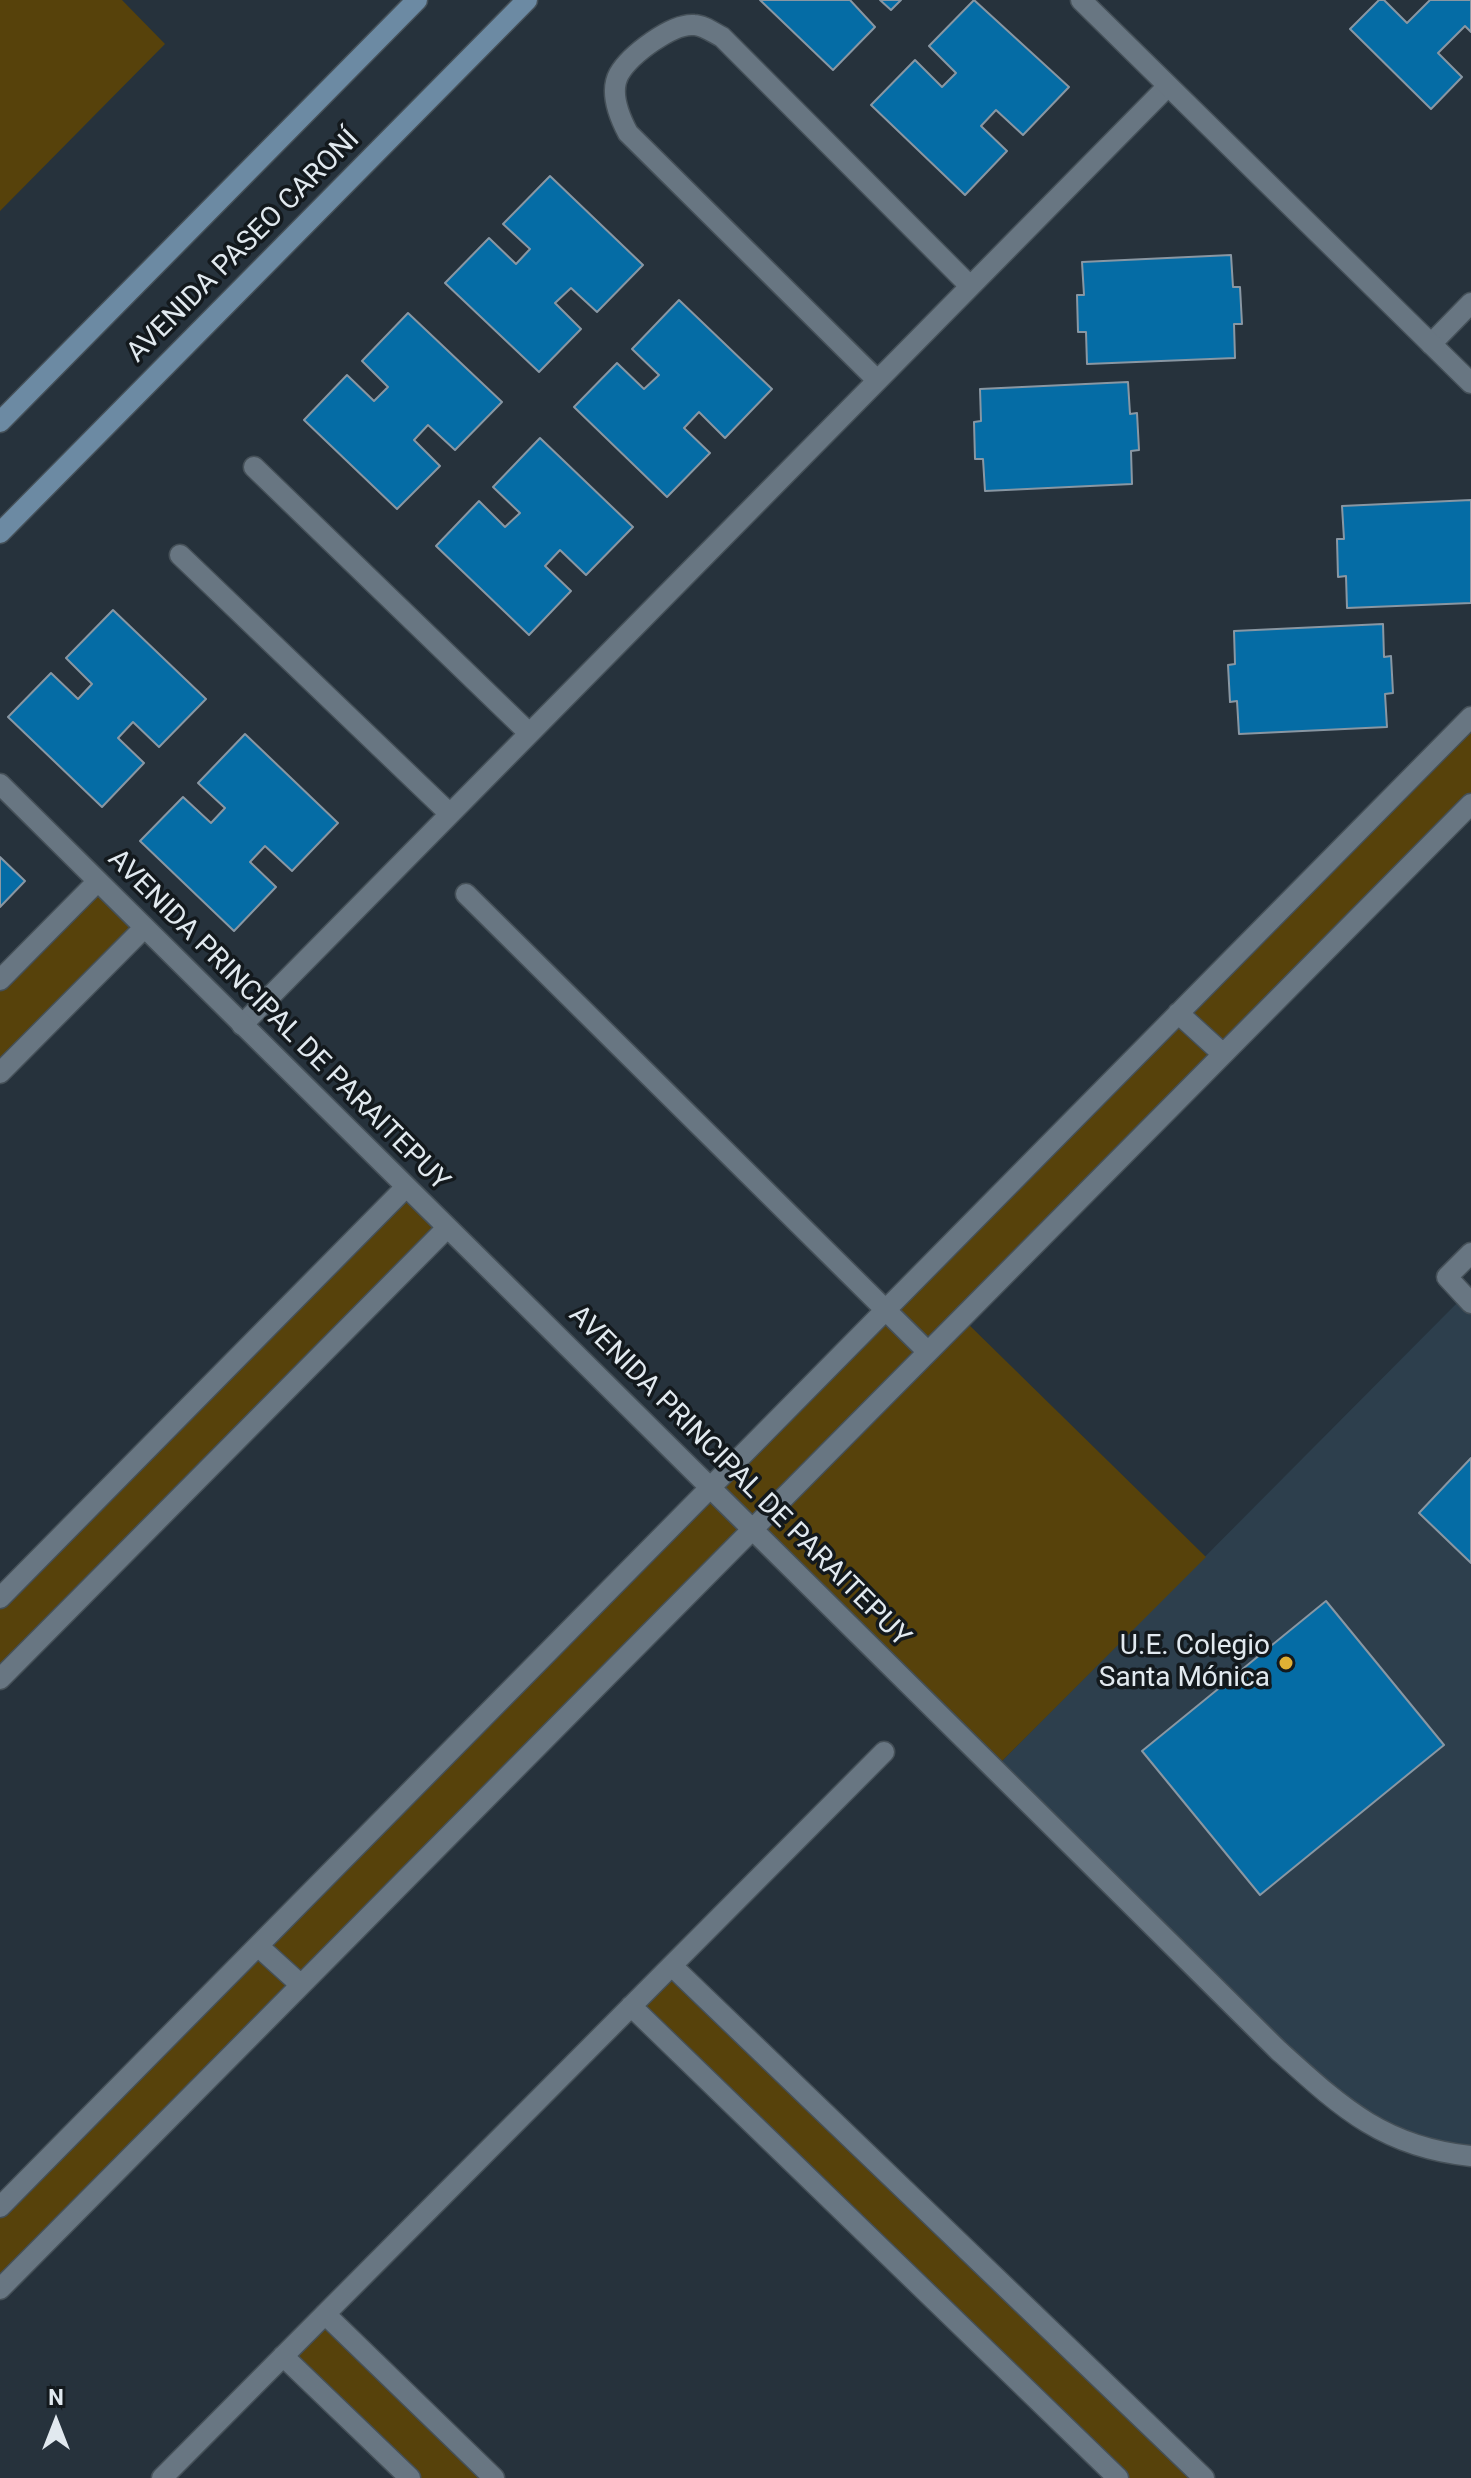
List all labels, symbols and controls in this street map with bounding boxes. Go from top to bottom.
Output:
street label: AVENIDA PASEO CARONÍ [121,124,367,370]
street label: AVENIDA PRINCIPAL DE PARAITEPUY [100,843,456,1199]
street label: AVENIDA PRINCIPAL DE PARAITEPUY [561,1299,917,1655]
place label: U.E. Colegio Santa Mónica [1099,1630,1270,1696]
marker: U.E. Colegio Santa Mónica [1277,1654,1295,1672]
north arrow [16,2382,96,2462]
text: N [48,2385,64,2410]

